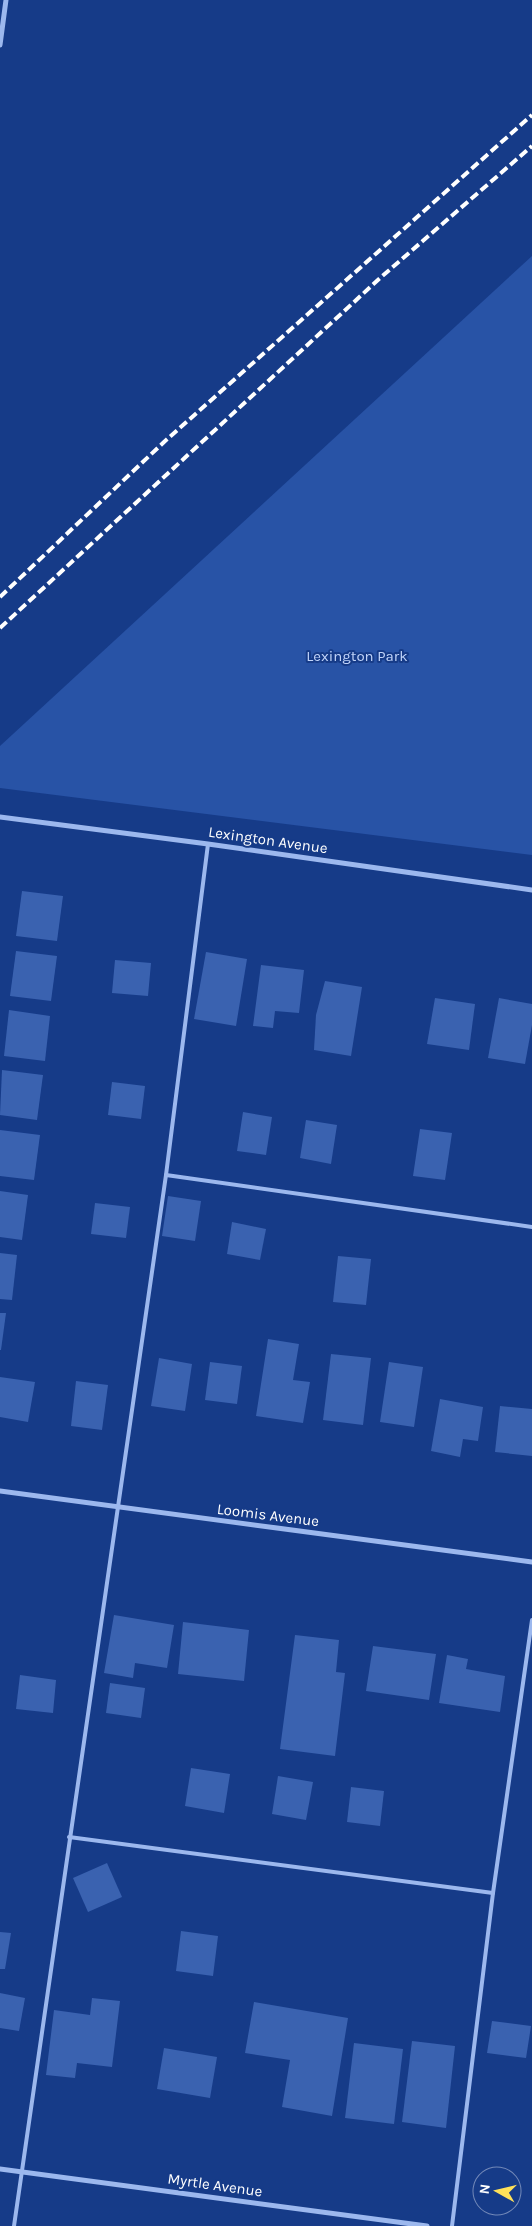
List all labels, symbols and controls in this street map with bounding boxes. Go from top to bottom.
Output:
park label: Lexington Park [306,647,408,665]
street label: Lexington Avenue [207,823,329,857]
street label: Loomis Avenue [216,1500,320,1530]
north arrow [472,2166,522,2216]
street label: Myrtle Avenue [166,2169,264,2201]
text: N [476,2183,494,2195]

